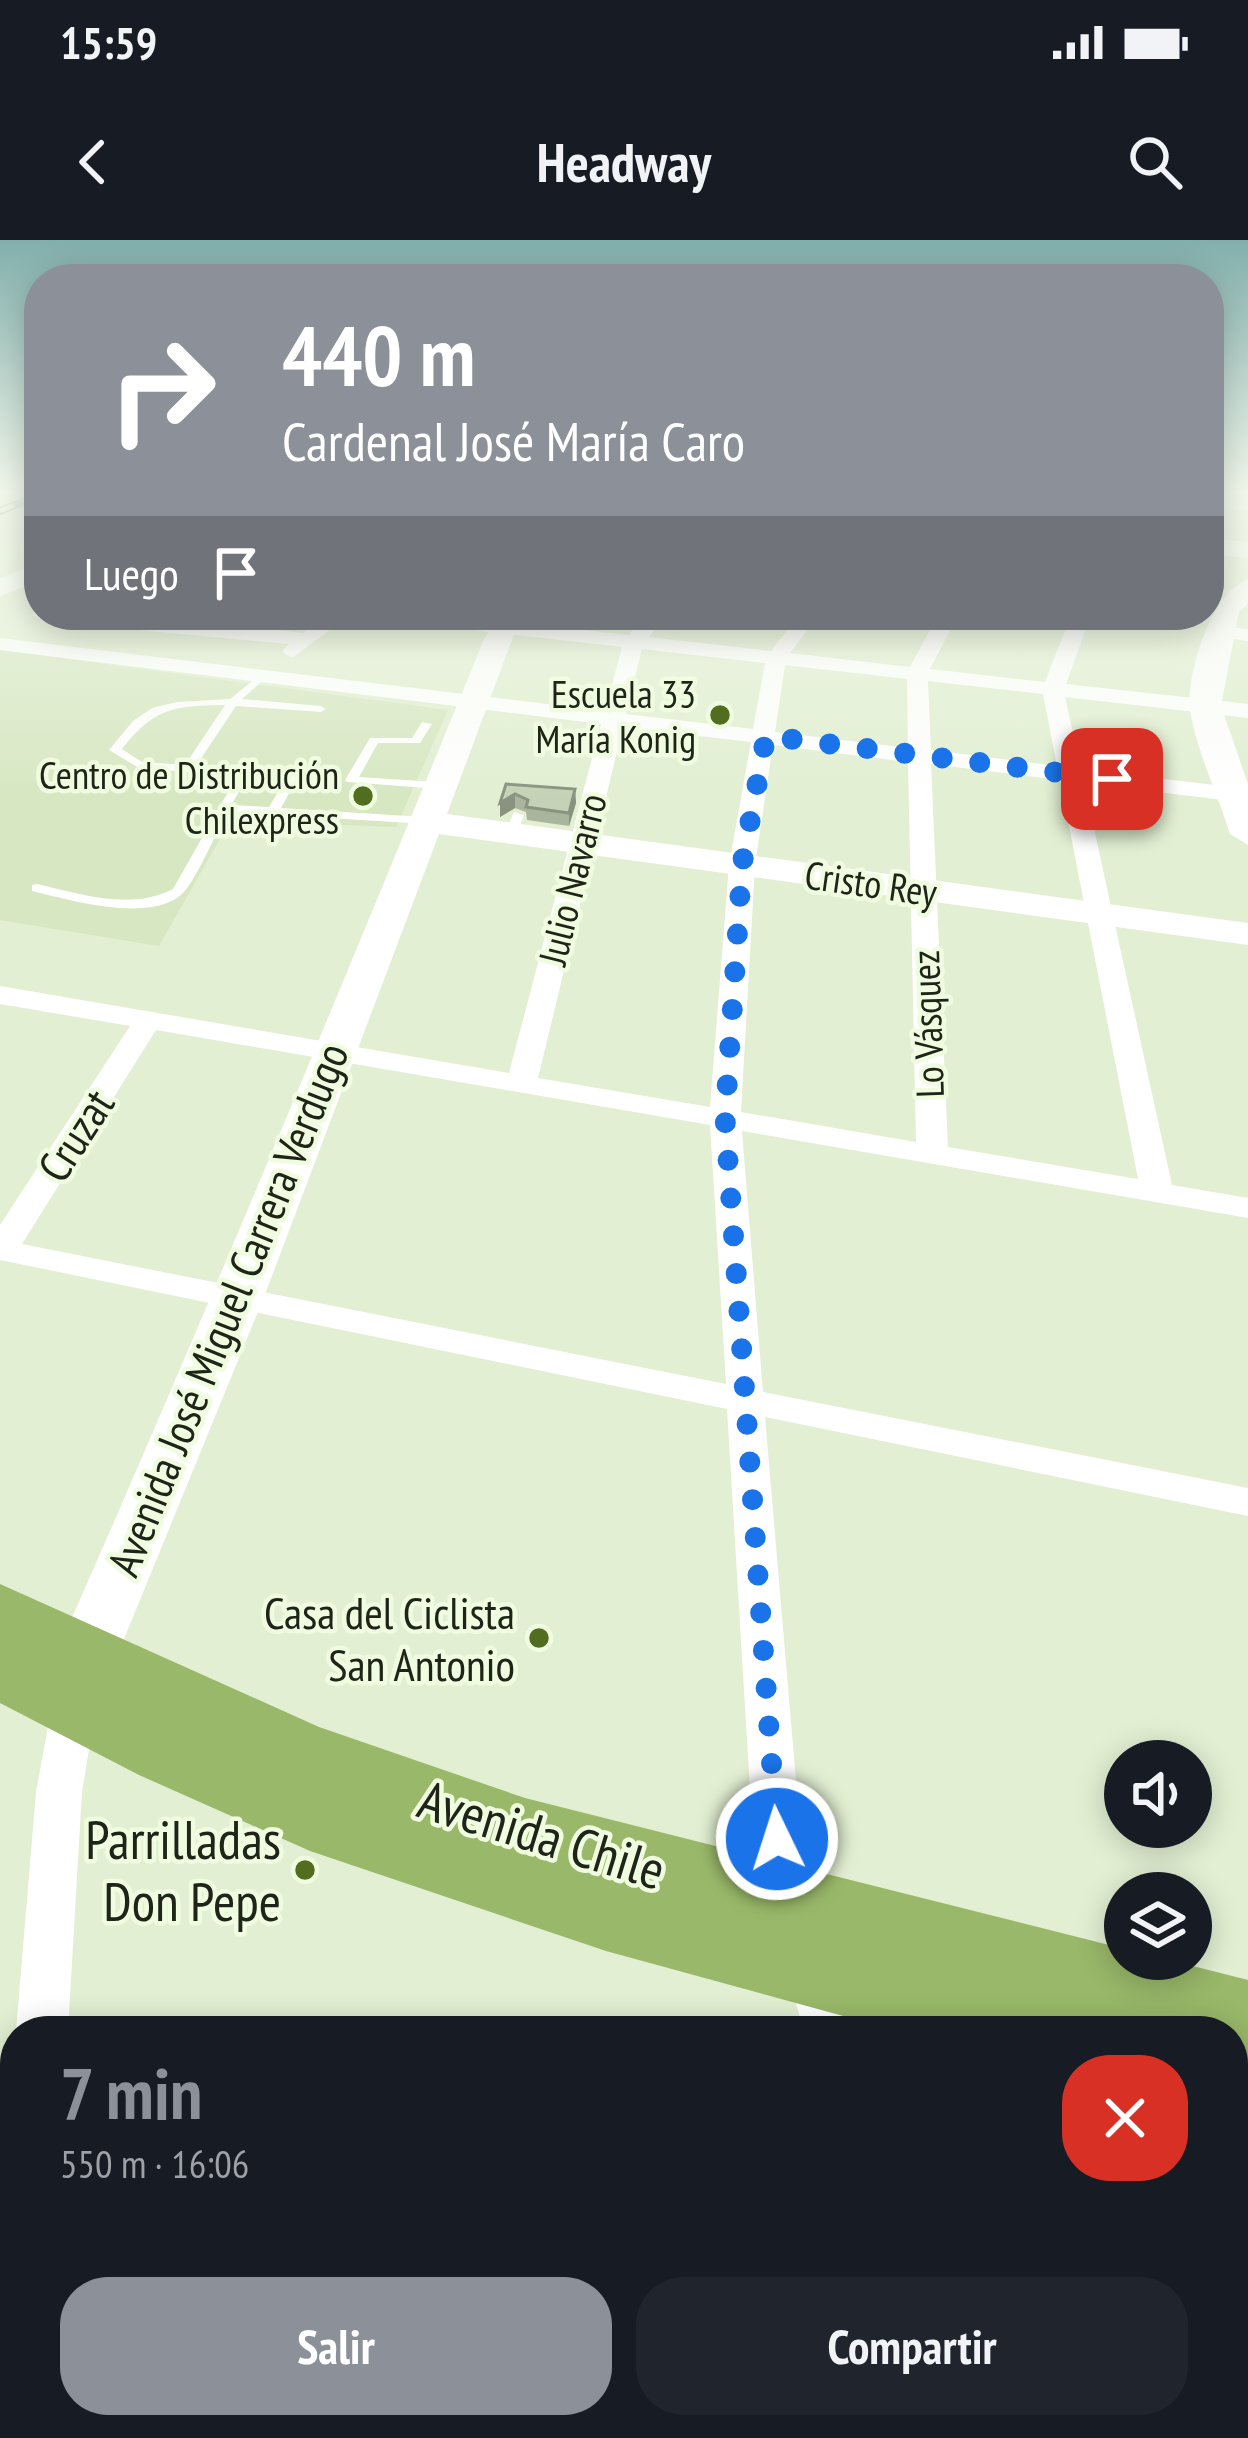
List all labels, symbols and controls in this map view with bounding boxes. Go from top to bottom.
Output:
text: 15:59 [60,13,157,71]
text: Headway [537,127,711,197]
icon: back [60,129,126,195]
icon: search [1122,129,1188,195]
text: 440 m [282,300,475,409]
icon: right [84,312,240,468]
text: Cardenal José María Caro [282,406,745,476]
icon: arrive [203,540,269,606]
text: Luego [84,544,179,602]
place label: Escuela 33 María Konig [536,668,696,764]
marker: Escuela 33 María Konig [707,702,733,728]
pin [1061,728,1163,830]
icon: arrive [1079,746,1145,812]
place label: Centro de Distribución Chilexpress [39,749,339,845]
marker: Centro de Distribución Chilexpress [350,783,376,809]
street label: Julio Navarro [526,788,618,972]
street label: Cristo Rey [802,849,940,918]
street label: Lo Vásquez [899,949,955,1099]
street label: Avenida José Miguel Carrera Verdugo [93,1034,361,1584]
street label: Cruzat [24,1077,126,1192]
place label: Casa del Ciclista San Antonio [264,1583,515,1693]
marker: Casa del Ciclista San Antonio [526,1625,552,1651]
map controls [1104,1740,1212,1980]
button: sound [1104,1740,1212,1848]
street label: Avenida Chile [410,1763,674,1905]
position arrow [714,1776,840,1902]
place label: Parrilladas Don Pepe [85,1804,281,1936]
marker: Parrilladas Don Pepe [292,1857,318,1883]
button: layers [1104,1872,1212,1980]
text: 7 min [60,2046,202,2139]
button: close [1062,2055,1188,2181]
text: 550 m · 16:06 [60,2138,249,2189]
button: Salir [60,2277,612,2415]
button: Compartir [636,2277,1188,2415]

